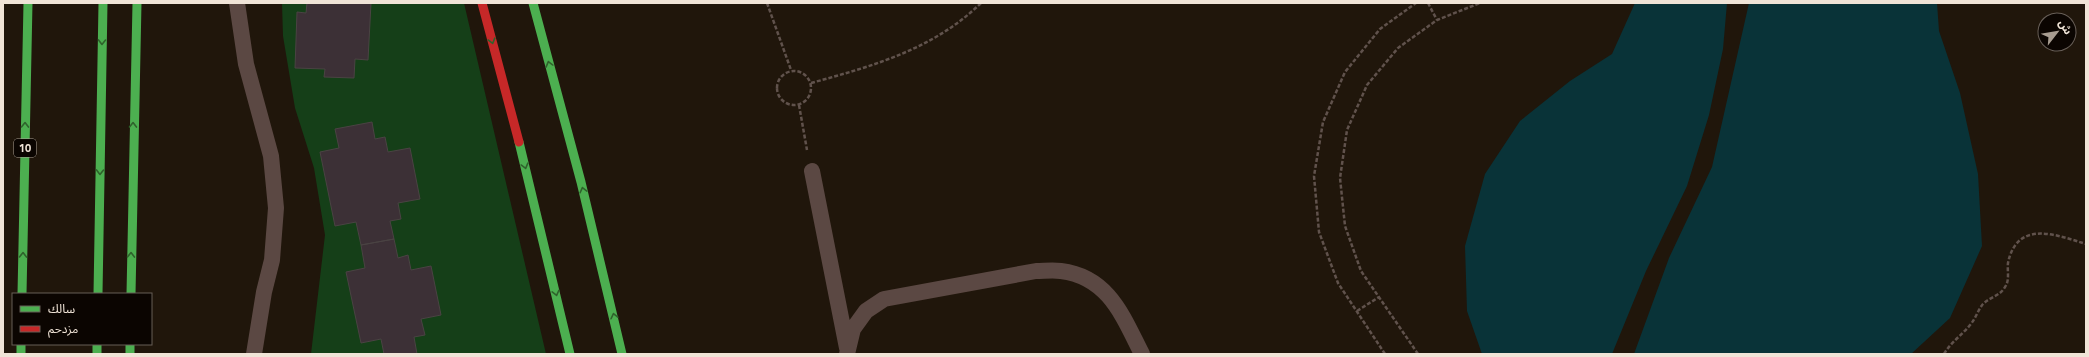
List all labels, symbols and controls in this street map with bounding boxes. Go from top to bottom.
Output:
north arrow [2037,12,2077,52]
text: ش [2055,16,2076,37]
one-way arrow [487,37,496,44]
one-way arrow [98,39,106,45]
one-way arrow [545,61,554,68]
one-way arrow [21,122,29,128]
one-way arrow [129,122,137,128]
road number: 10 [14,139,36,157]
one-way arrow [520,163,529,170]
one-way arrow [96,169,104,175]
one-way arrow [579,186,588,193]
one-way arrow [19,252,27,258]
one-way arrow [127,252,135,258]
one-way arrow [552,289,560,296]
legend [12,293,152,345]
text: سالك [48,299,75,318]
one-way arrow [610,313,618,319]
text: مزدحم [48,319,78,338]

